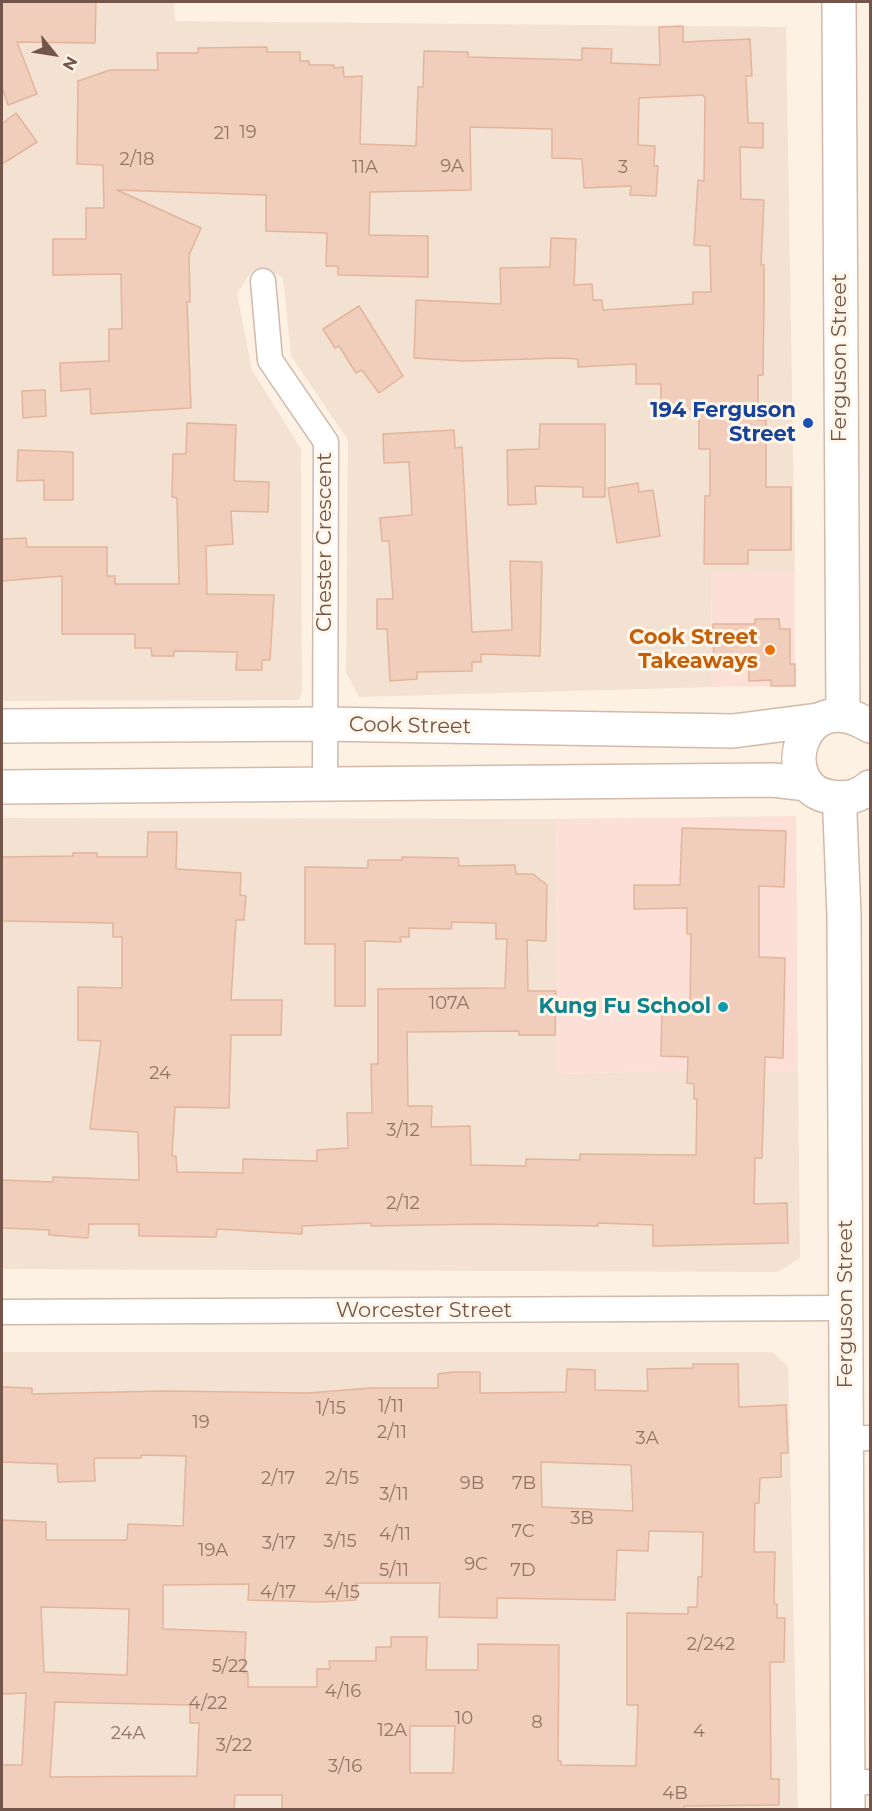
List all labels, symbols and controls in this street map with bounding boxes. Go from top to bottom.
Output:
north arrow [24,24,84,84]
text: N [59,53,81,74]
house number: 19 [239,122,257,144]
house number: 21 [214,123,230,145]
house number: 2/18 [120,149,154,171]
house number: 9A [440,156,464,178]
house number: 11A [352,157,378,179]
house number: 3 [618,157,628,179]
street label: Ferguson Street [827,274,853,442]
place label: 194 Ferguson Street [650,398,796,448]
marker: 194 Ferguson Street [801,416,815,430]
street label: Chester Crescent [312,452,338,632]
place label: Cook Street Takeaways [629,625,758,675]
marker: Cook Street Takeaways [763,643,777,657]
street label: Cook Street [349,712,471,740]
house number: 107A [429,993,469,1015]
place label: Kung Fu School [538,994,711,1020]
marker: Kung Fu School [716,1000,730,1014]
house number: 24 [149,1063,171,1085]
house number: 3/12 [386,1120,420,1142]
house number: 2/12 [386,1193,420,1215]
street label: Ferguson Street [833,1220,859,1388]
street label: Worcester Street [336,1298,512,1324]
house number: 1/11 [378,1396,404,1418]
house number: 1/15 [316,1398,346,1420]
house number: 19 [192,1412,210,1434]
house number: 2/11 [377,1422,407,1444]
house number: 3A [635,1428,659,1450]
house number: 2/17 [261,1468,295,1490]
house number: 2/15 [325,1468,359,1490]
house number: 9B [460,1473,484,1495]
house number: 7B [512,1473,536,1495]
house number: 3/11 [379,1484,409,1506]
house number: 3B [570,1508,594,1530]
house number: 7C [511,1521,535,1543]
house number: 4/11 [379,1524,411,1546]
house number: 3/15 [323,1531,357,1553]
house number: 3/17 [262,1533,296,1555]
house number: 19A [198,1540,228,1562]
house number: 9C [464,1554,488,1576]
house number: 5/11 [379,1560,409,1582]
house number: 7D [510,1560,536,1582]
house number: 4/17 [260,1582,296,1604]
house number: 4/15 [324,1582,360,1604]
house number: 2/242 [687,1634,735,1656]
house number: 5/22 [212,1656,248,1678]
house number: 4/16 [325,1681,361,1703]
house number: 4/22 [189,1693,227,1715]
house number: 10 [455,1708,473,1730]
house number: 8 [531,1712,543,1734]
house number: 12A [377,1720,407,1742]
house number: 4 [693,1721,705,1743]
house number: 24A [111,1723,145,1745]
house number: 3/22 [216,1735,252,1757]
house number: 3/16 [328,1756,362,1778]
house number: 4B [662,1783,688,1805]

